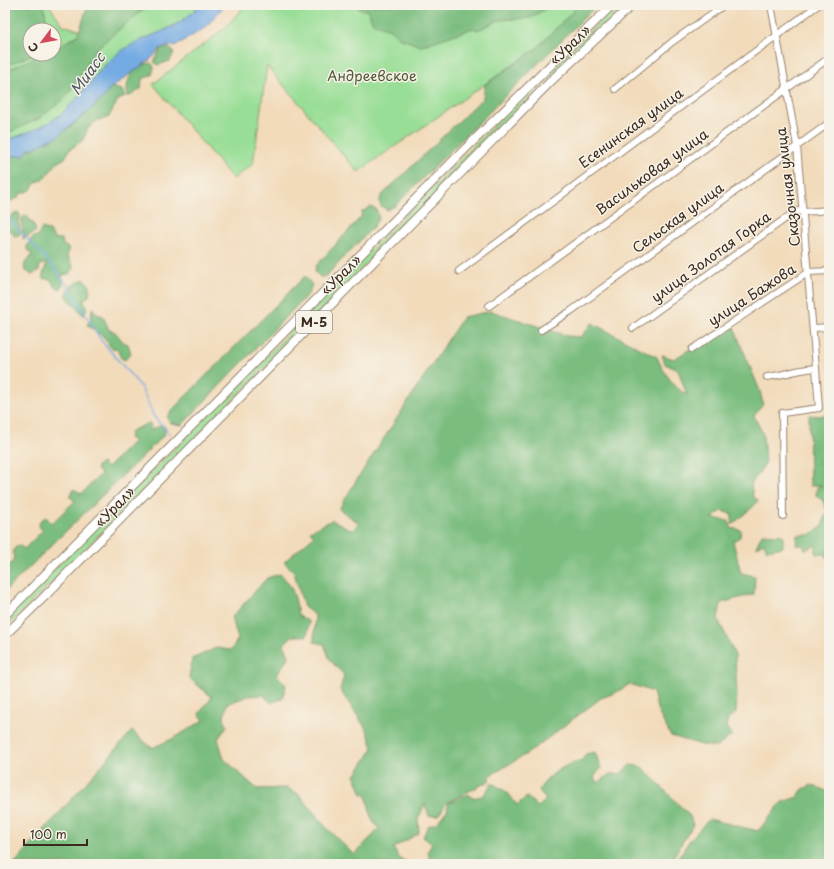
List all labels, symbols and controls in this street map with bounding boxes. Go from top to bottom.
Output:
street label: «Урал» [544,20,595,70]
north arrow [22,22,62,62]
text: С [24,40,42,56]
water label: Миасс [63,46,111,99]
park label: Андреевское [327,65,417,86]
street label: Есенинская улица [574,82,687,173]
street label: Васильковая улица [591,123,713,220]
street label: Сказочная улица [770,126,805,248]
street label: Сельская улица [628,177,728,258]
street label: улица Золотая Горка [647,206,775,307]
street label: «Урал» [316,250,366,300]
street label: улица Бажова [704,258,800,331]
road number: М-5 [296,311,332,333]
street label: «Урал» [90,481,140,532]
scale bar [24,821,87,847]
text: 100 m [30,825,67,843]

